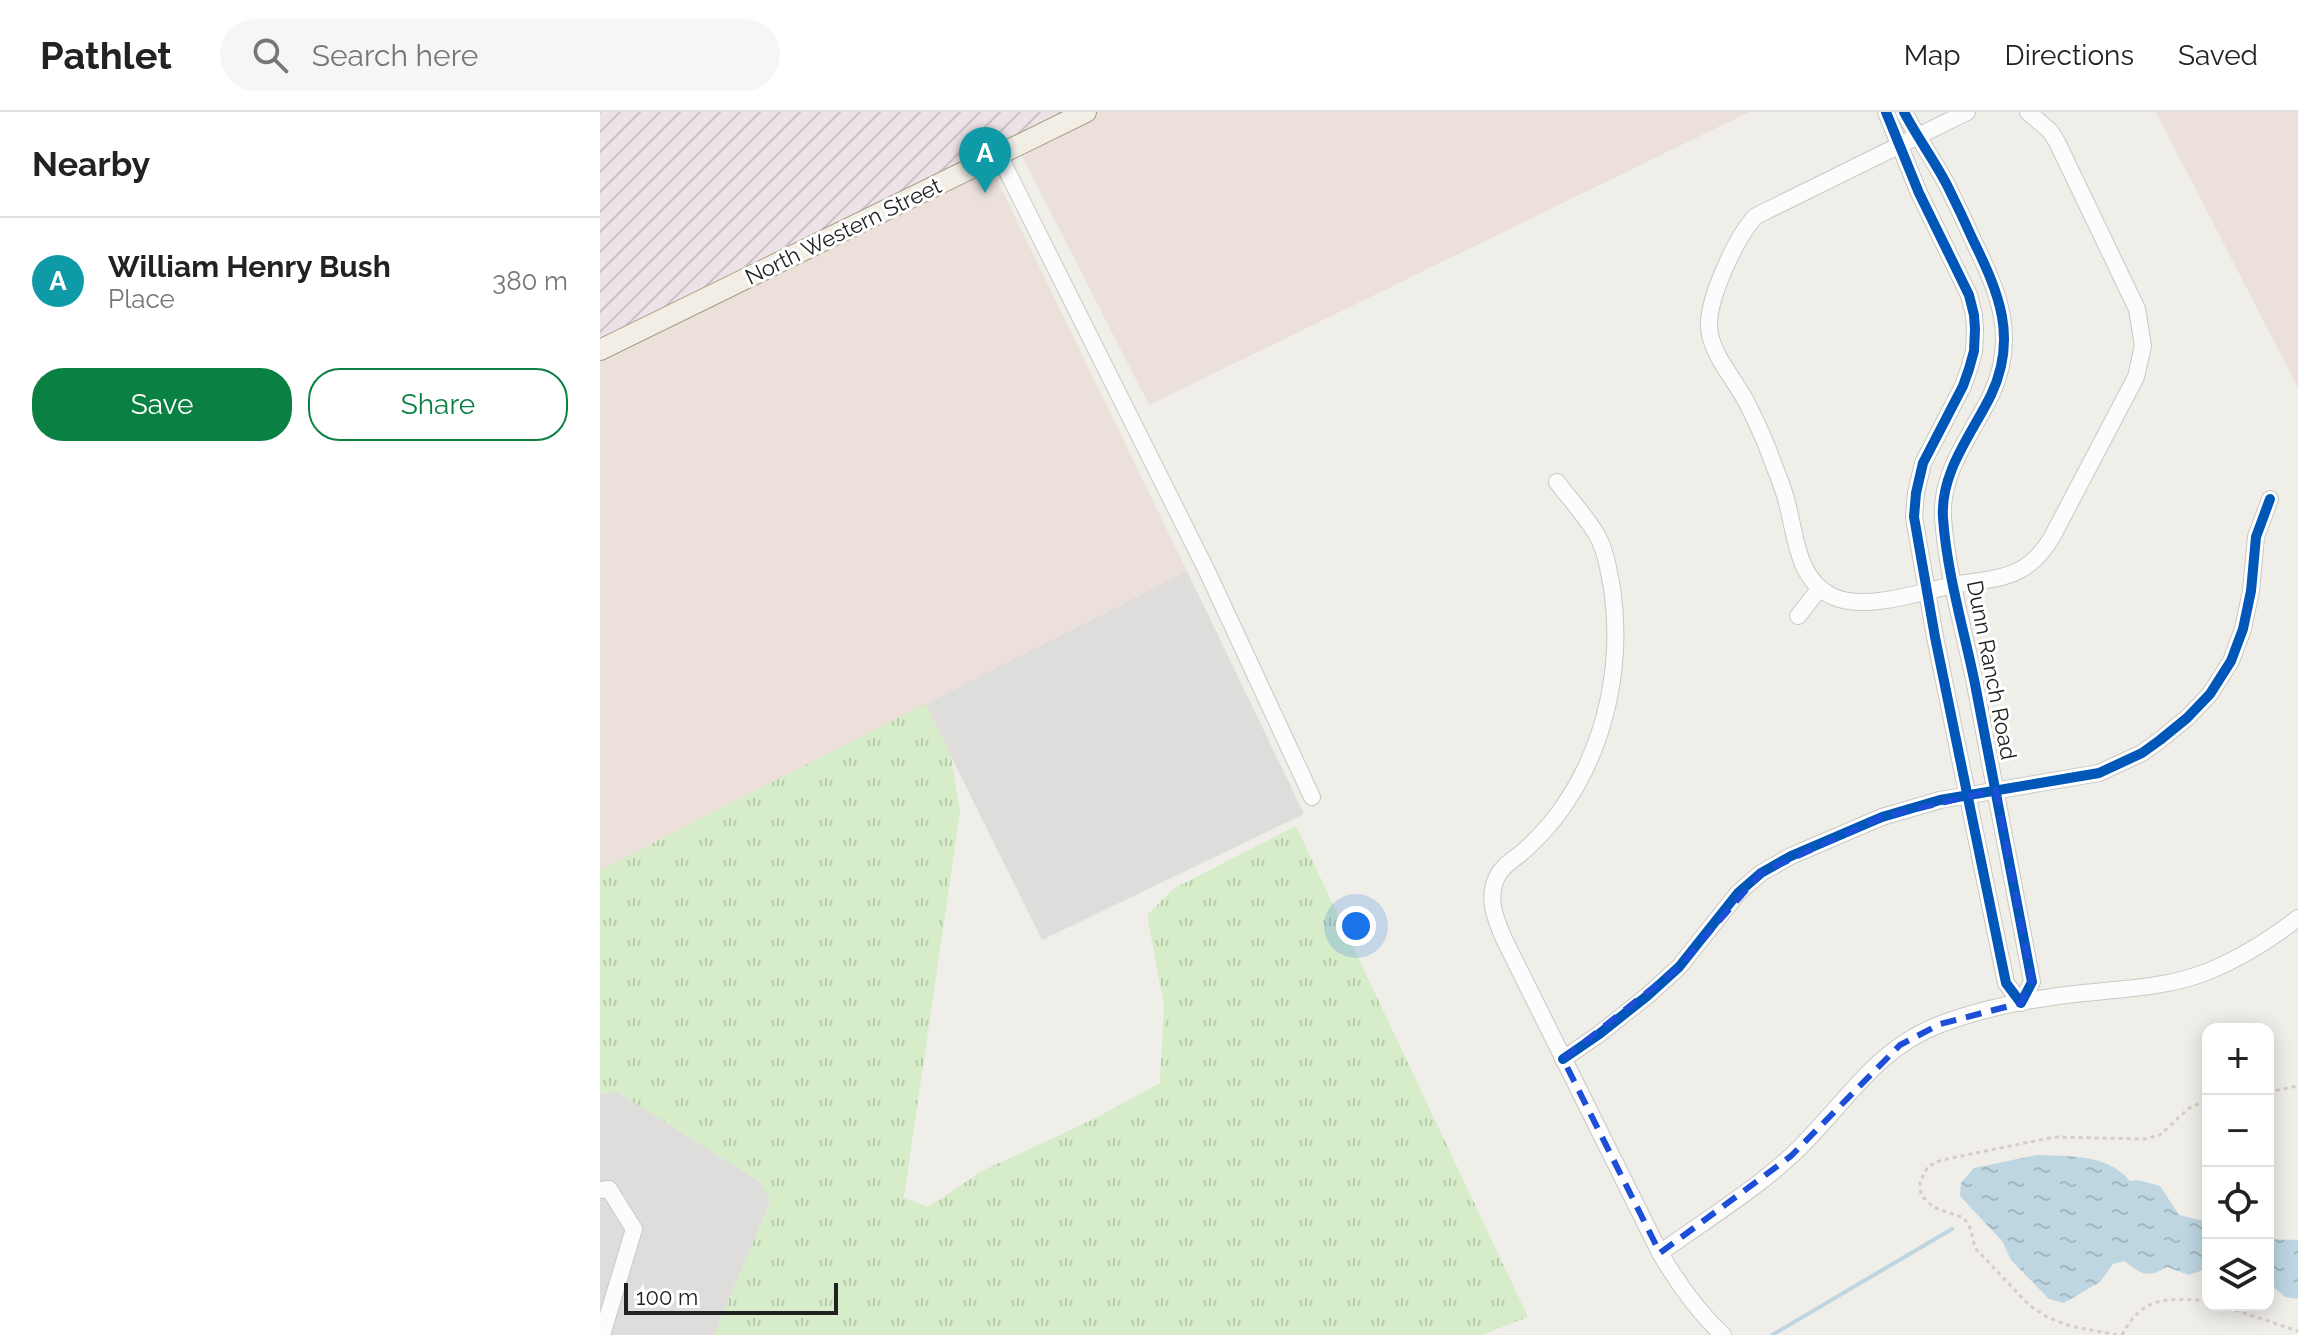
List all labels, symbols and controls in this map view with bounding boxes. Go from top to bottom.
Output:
search box [220,19,780,91]
text: Pathlet [40,33,172,78]
icon: search [248,33,292,77]
text: Search here [312,38,478,73]
text: Map [1904,39,1961,72]
text: Directions [2005,39,2134,72]
text: Saved [2178,39,2258,72]
pin: A [959,127,1011,193]
text: Nearby [32,144,150,184]
street label: North Western Street [741,172,946,290]
text: William Henry Bush [108,249,391,284]
text: A [49,266,67,296]
text: 380 m [492,266,568,296]
text: Place [108,284,175,314]
button: Save [32,368,292,441]
button: Share [308,368,568,441]
street label: Dunn Ranch Road [1962,578,2022,762]
your location [1336,906,1376,946]
map controls [2202,1023,2274,1311]
button: + [2202,1023,2274,1095]
button: − [2202,1095,2274,1167]
button: locate [2202,1167,2274,1239]
button: layers [2202,1239,2274,1311]
scale bar [624,1279,838,1315]
text: 100 m [636,1284,698,1310]

